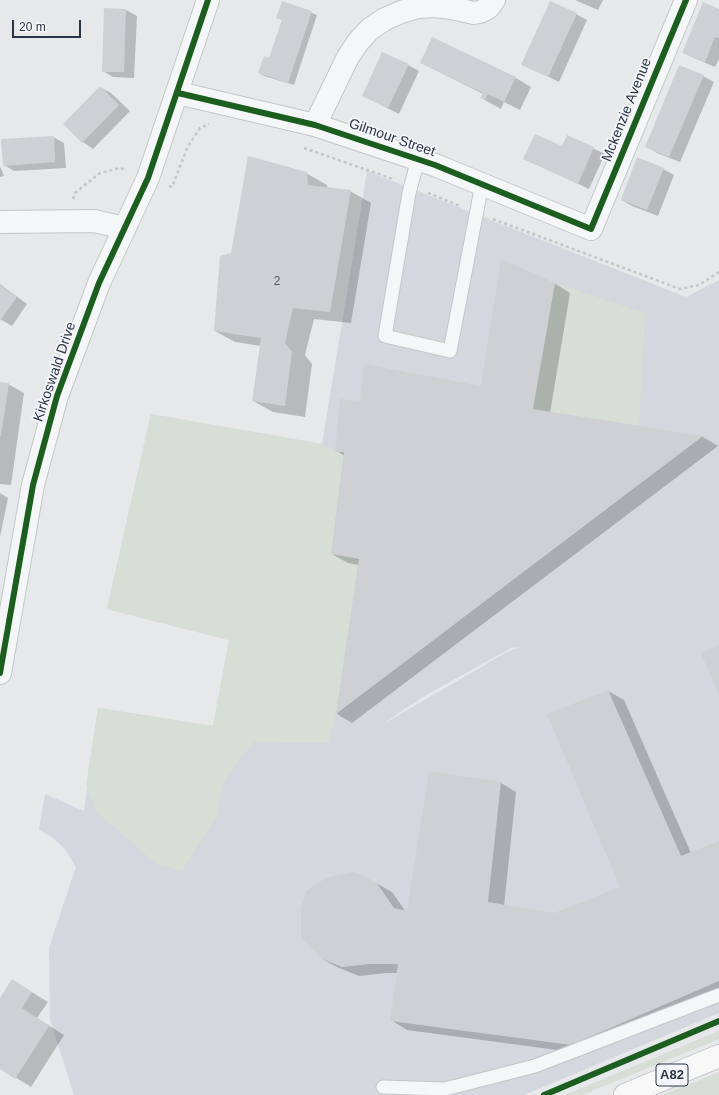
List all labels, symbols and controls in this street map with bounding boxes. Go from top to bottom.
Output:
scale bar [14,12,83,38]
text: 20 m [19,20,46,34]
street label: Mckenzie Avenue [599,56,655,164]
street label: Gilmour Street [347,115,437,161]
house number: 2 [274,275,280,289]
street label: Kirkoswald Drive [30,320,80,424]
road number: A82 [656,1064,688,1086]

